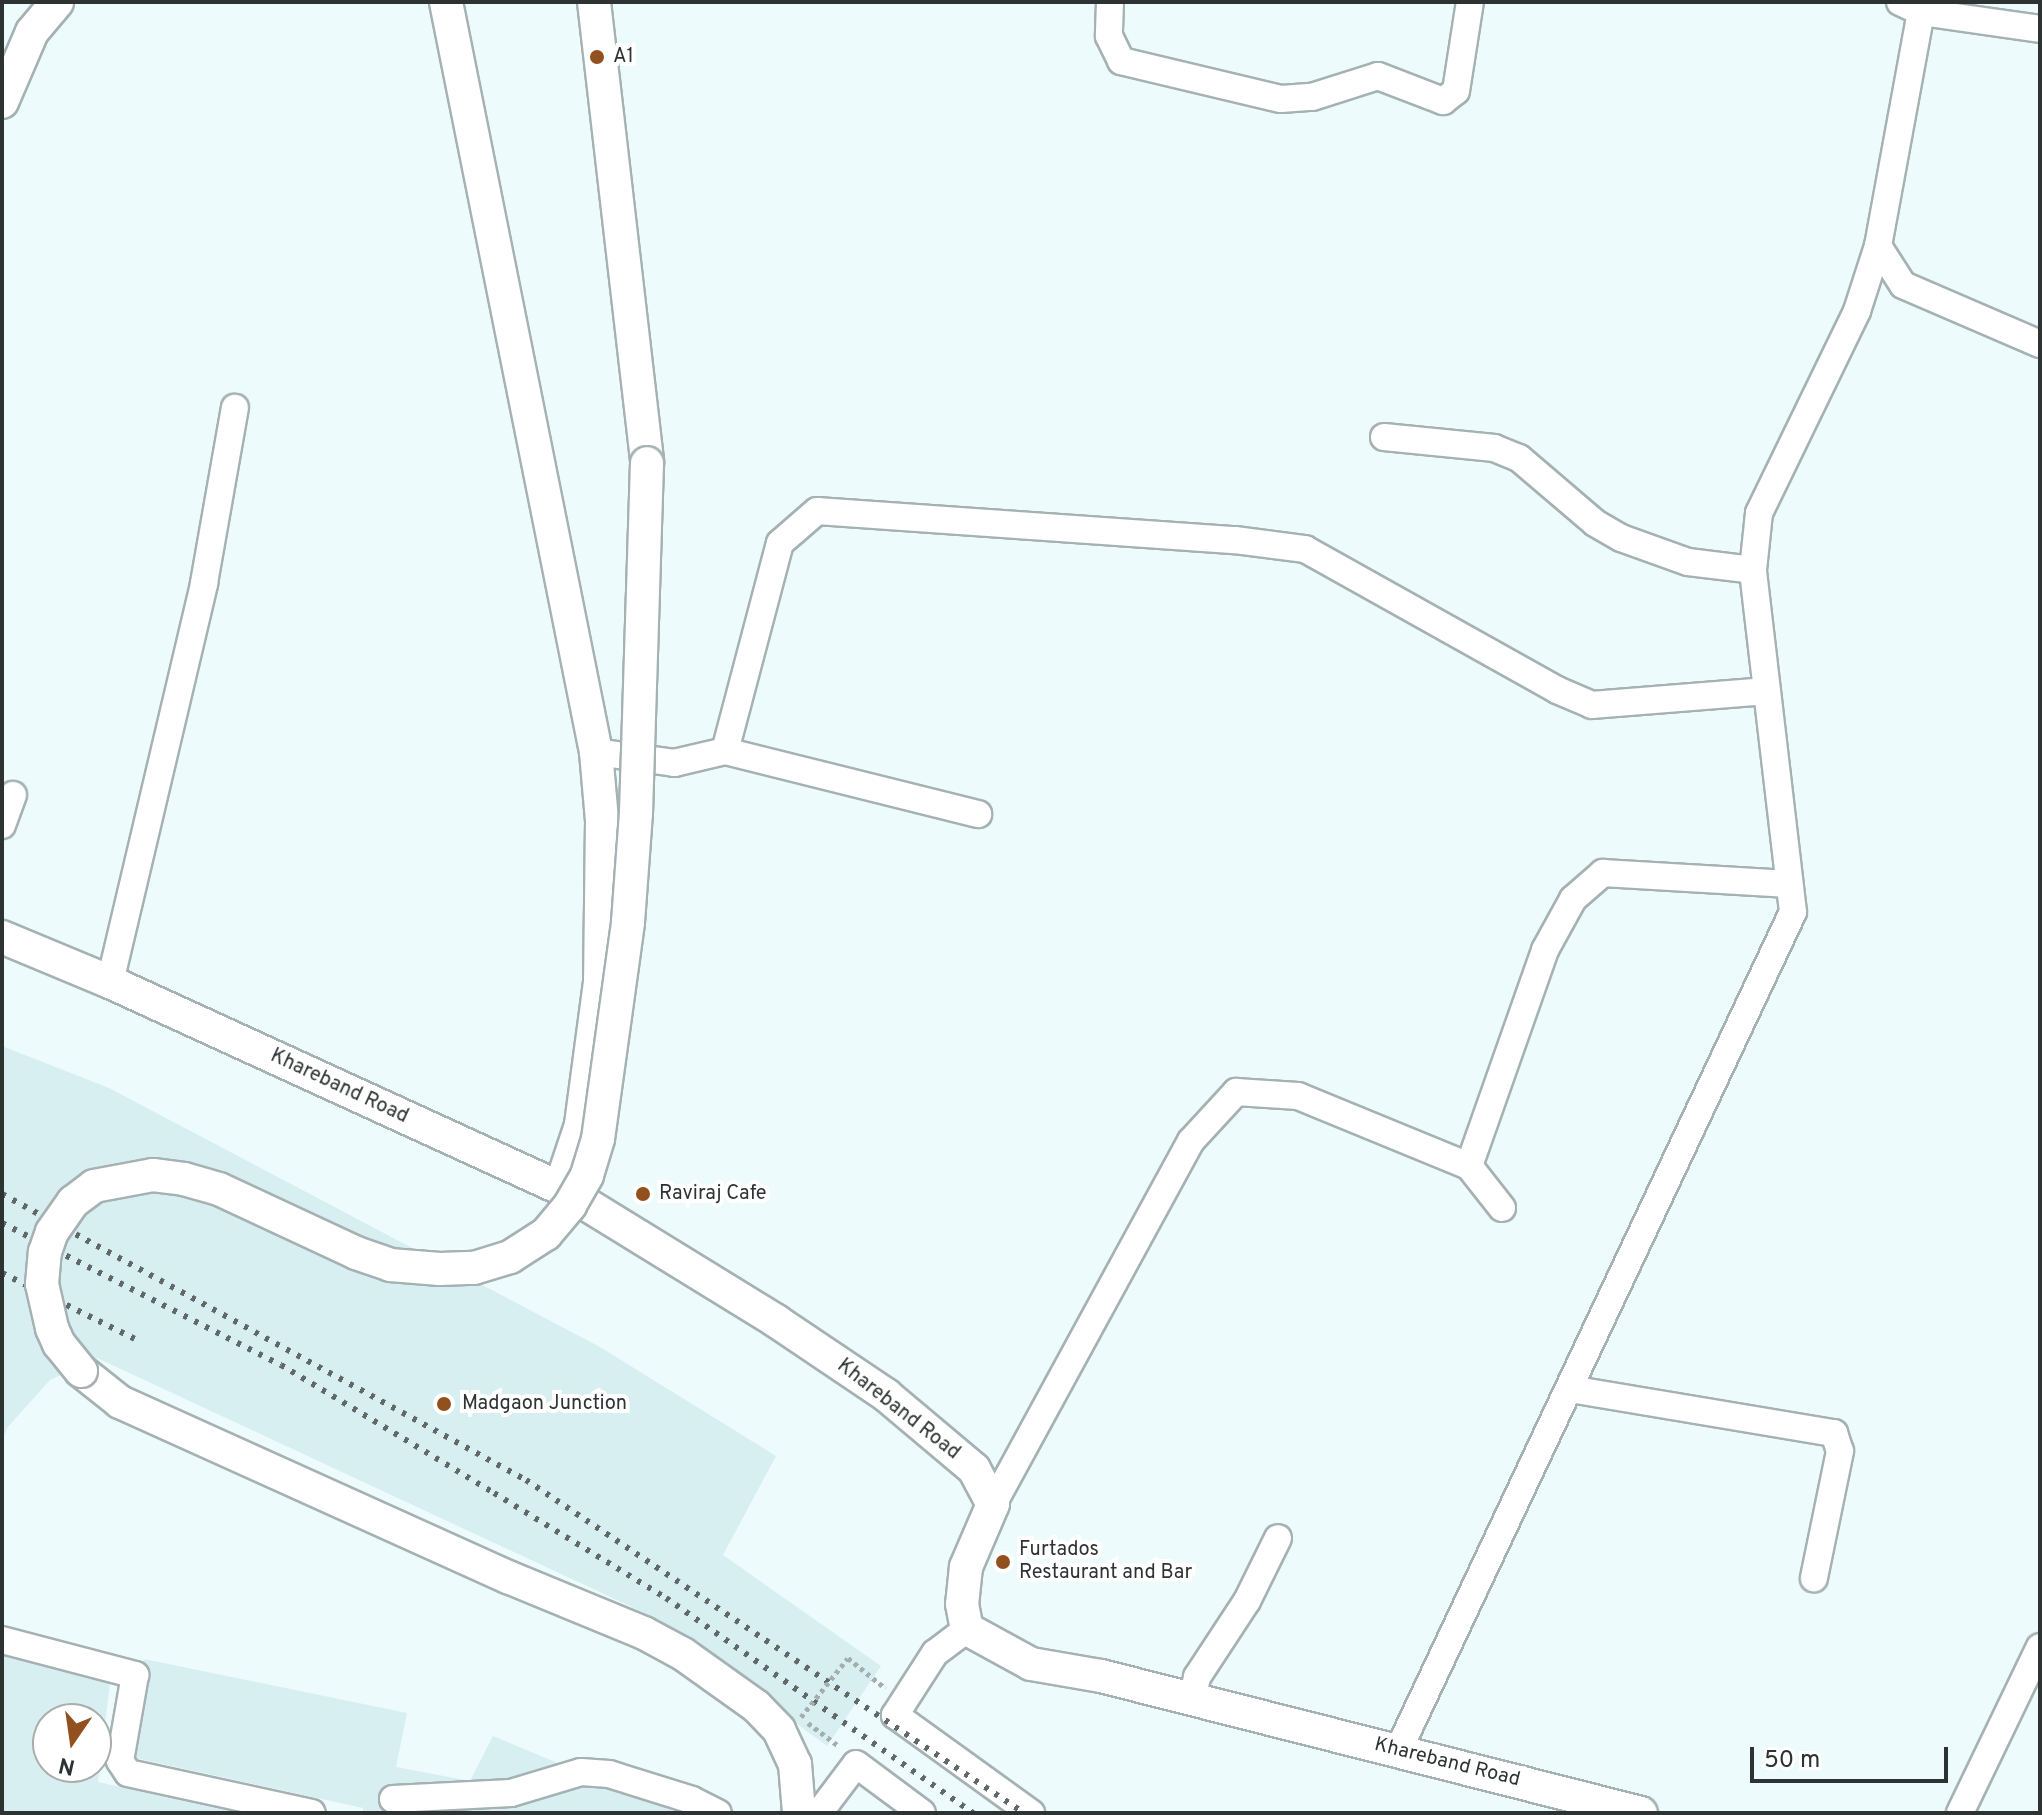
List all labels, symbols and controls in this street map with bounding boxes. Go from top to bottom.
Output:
place label: A1 [613,45,634,69]
marker: A1 [588,48,606,66]
street label: Khareband Road [266,1045,412,1129]
place label: Raviraj Cafe [659,1182,767,1206]
marker: Raviraj Cafe [634,1185,652,1203]
street label: Khareband Road [832,1355,964,1465]
place label: Madgaon Junction [462,1392,627,1416]
marker: Madgaon Junction [433,1393,455,1415]
place label: Furtados Restaurant and Bar [1019,1538,1192,1585]
marker: Furtados Restaurant and Bar [994,1553,1012,1571]
north arrow [32,1703,112,1783]
scale bar [1754,1731,1952,1781]
street label: Khareband Road [1372,1733,1522,1793]
text: 50 m [1764,1746,1820,1776]
text: N [56,1750,78,1780]

